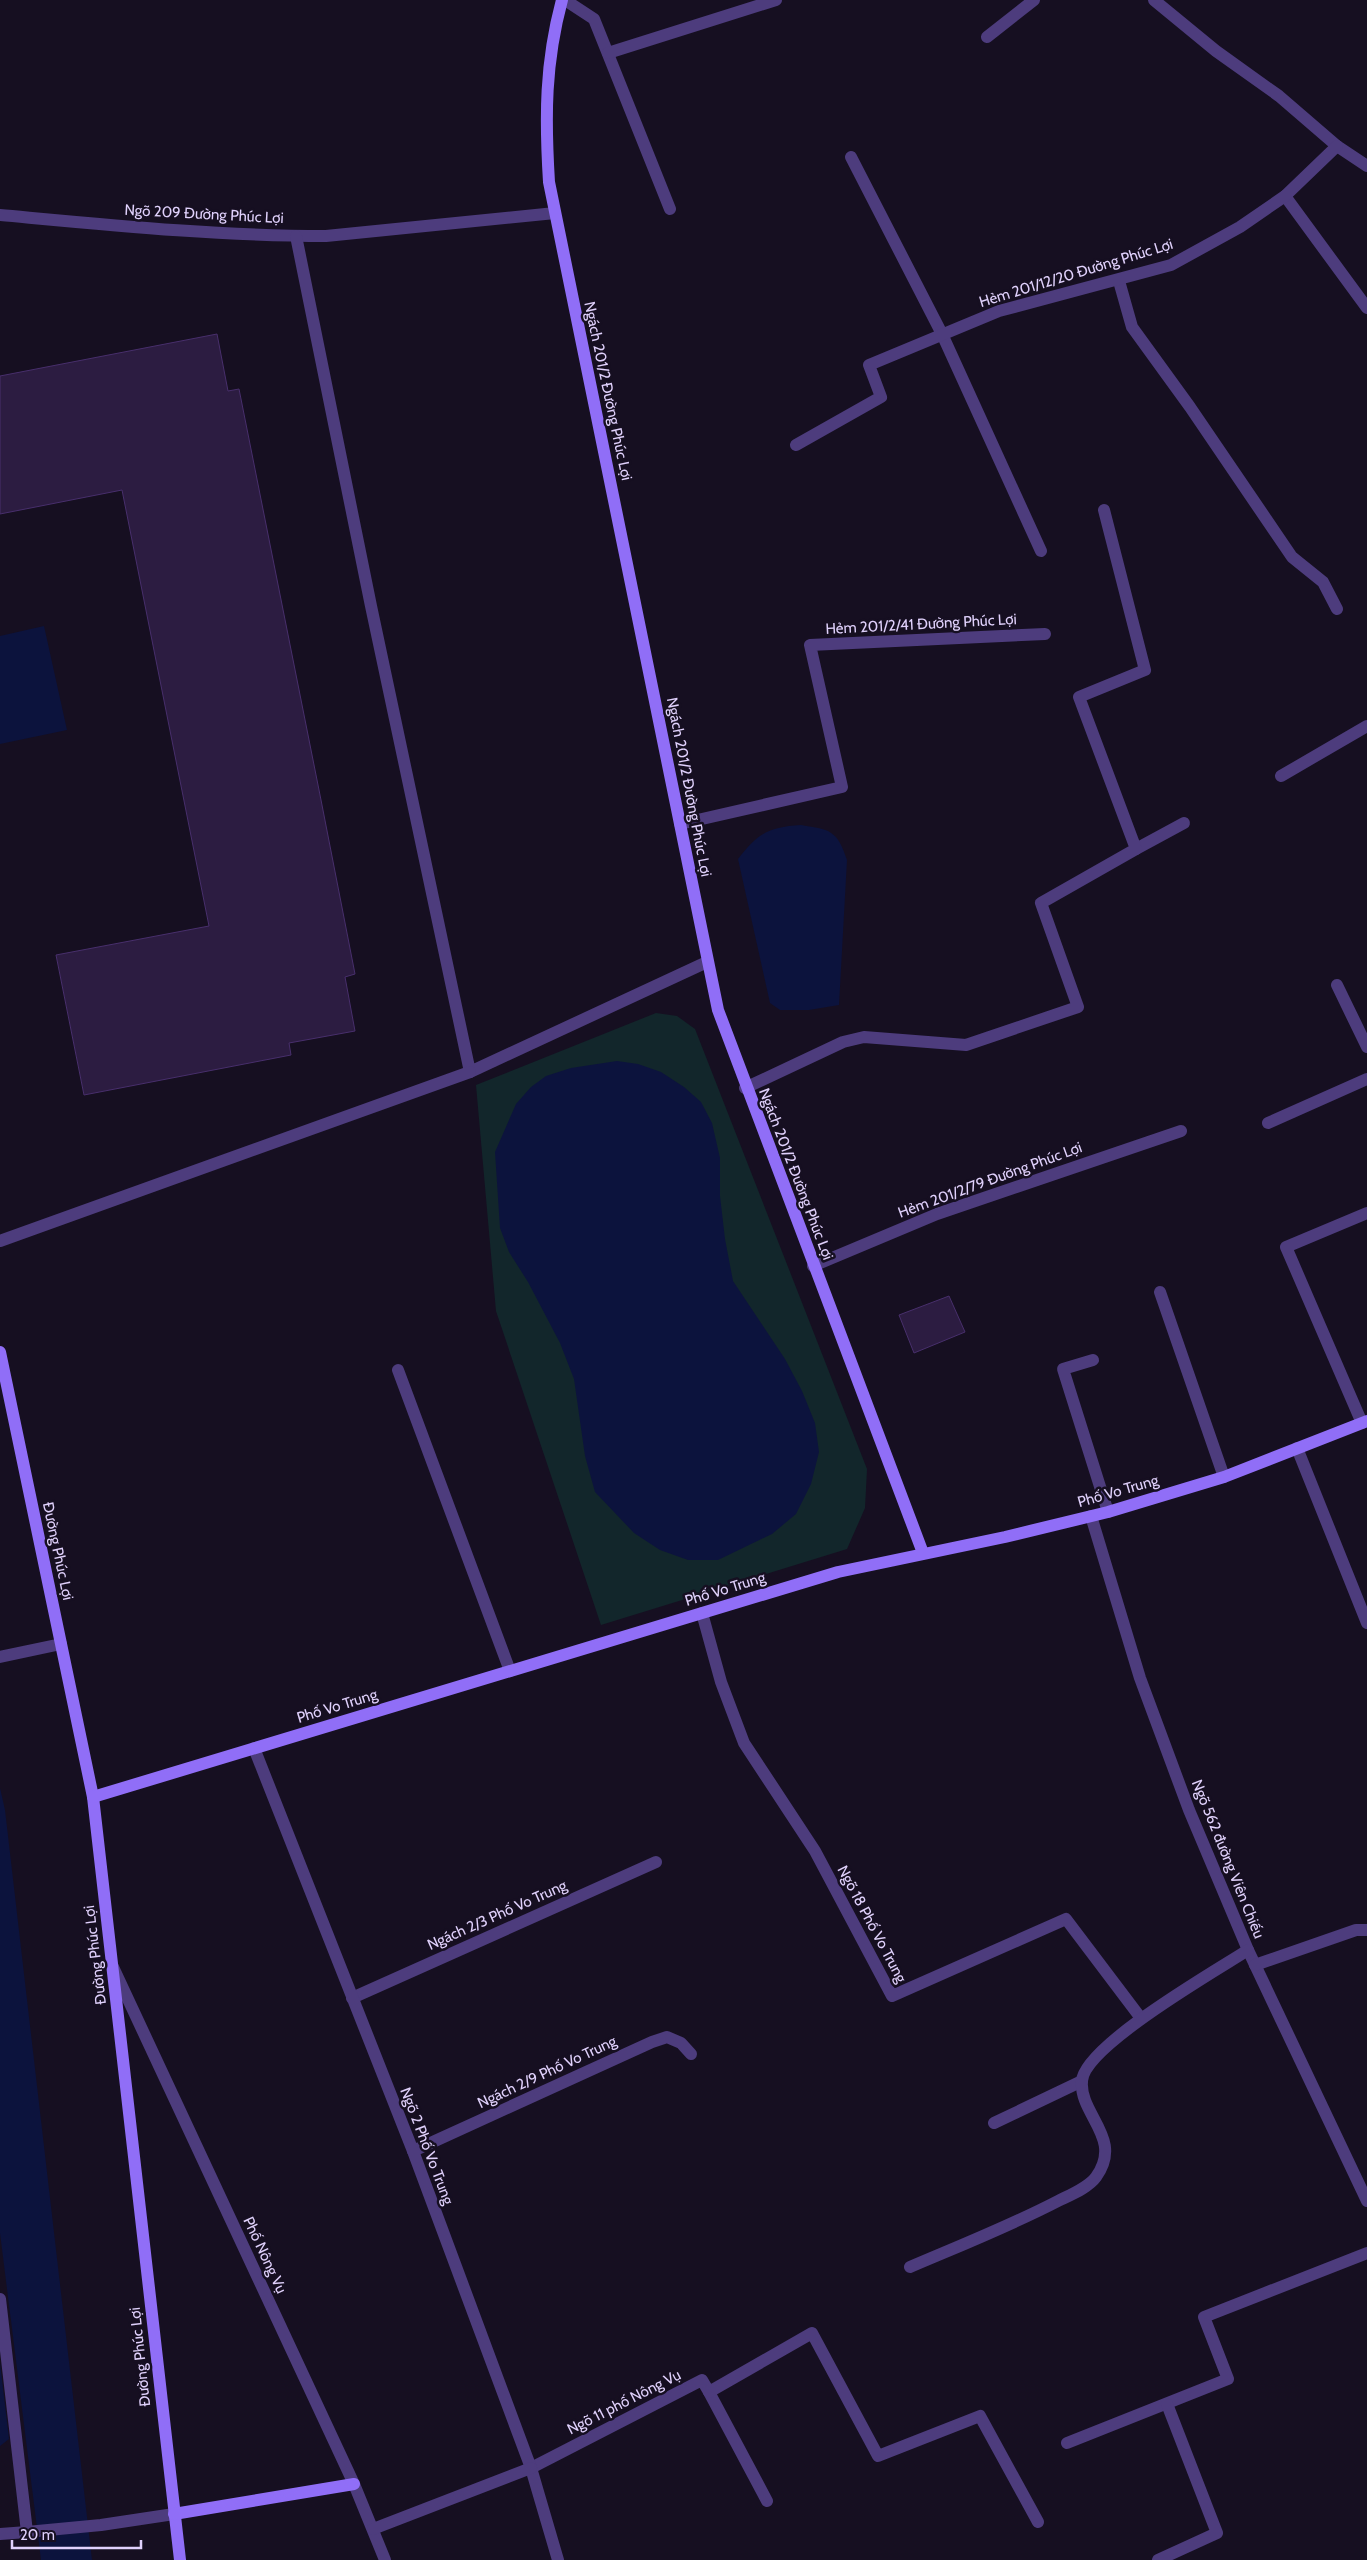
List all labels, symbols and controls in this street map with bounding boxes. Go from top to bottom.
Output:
street label: Ngõ 209 Đường Phúc Lợi [124,201,284,227]
street label: Hẻm 201/12/20 Đường Phúc Lợi [977,235,1175,311]
street label: Ngách 201/2 Đường Phúc Lợi [580,300,636,482]
street label: Hẻm 201/2/41 Đường Phúc Lợi [825,610,1017,638]
street label: Ngách 201/2 Đường Phúc Lợi [663,696,715,878]
street label: Ngách 201/2 Đường Phúc Lợi [755,1086,837,1262]
street label: Hẻm 201/2/79 Đường Phúc Lợi [896,1138,1084,1222]
street label: Phố Vo Trung [1075,1471,1161,1511]
street label: Đường Phúc Lợi [39,1500,77,1602]
street label: Phố Vo Trung [683,1568,768,1610]
street label: Phố Vo Trung [295,1685,380,1727]
street label: Ngõ 562 đường Viên Chiếu [1188,1777,1268,1941]
street label: Ngõ 18 Phố Vo Trung [834,1862,911,1986]
street label: Ngách 2/3 Phố Vo Trung [424,1876,570,1954]
street label: Đường Phúc Lợi [80,1904,110,2006]
street label: Ngách 2/9 Phố Vo Trung [475,2032,620,2112]
street label: Ngõ 2 Phố Vo Trung [396,2085,458,2208]
street label: Phố Nông Vụ [239,2214,291,2296]
street label: Đường Phúc Lợi [126,2306,154,2408]
street label: Ngõ 11 phố Nông Vụ [564,2366,684,2438]
scale bar [12,2518,141,2550]
text: 20 m [20,2526,55,2544]

